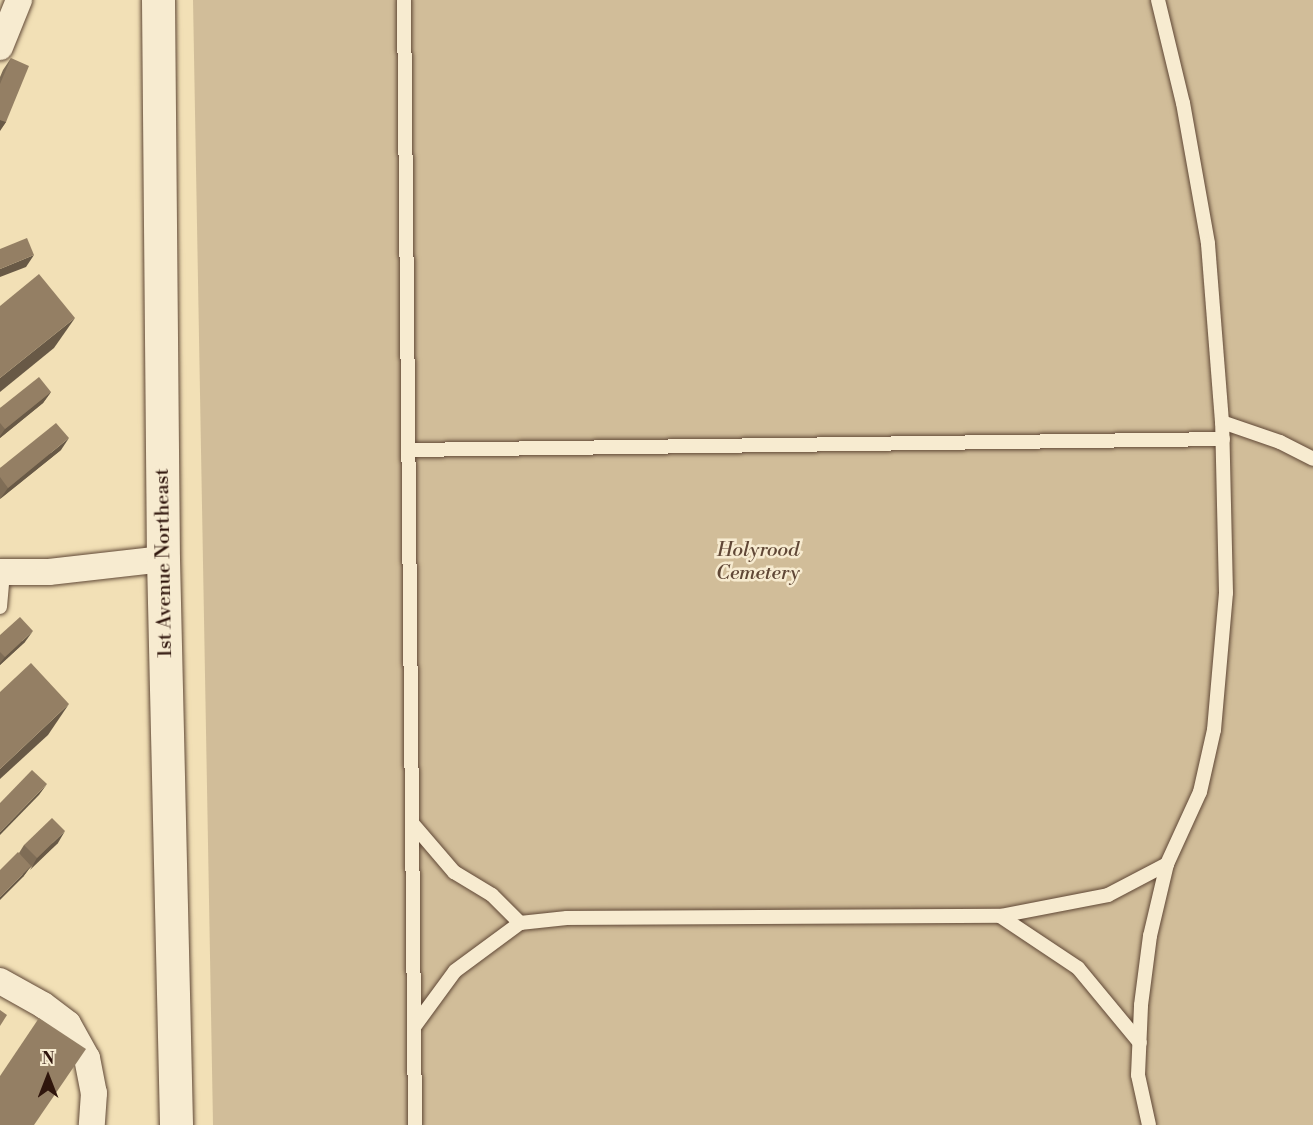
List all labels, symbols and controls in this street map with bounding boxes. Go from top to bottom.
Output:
street label: 1st Avenue Northeast [150,468,178,658]
park label: Holyrood Cemetery [716,539,800,586]
north arrow [18,1047,78,1107]
text: N [42,1049,54,1069]

